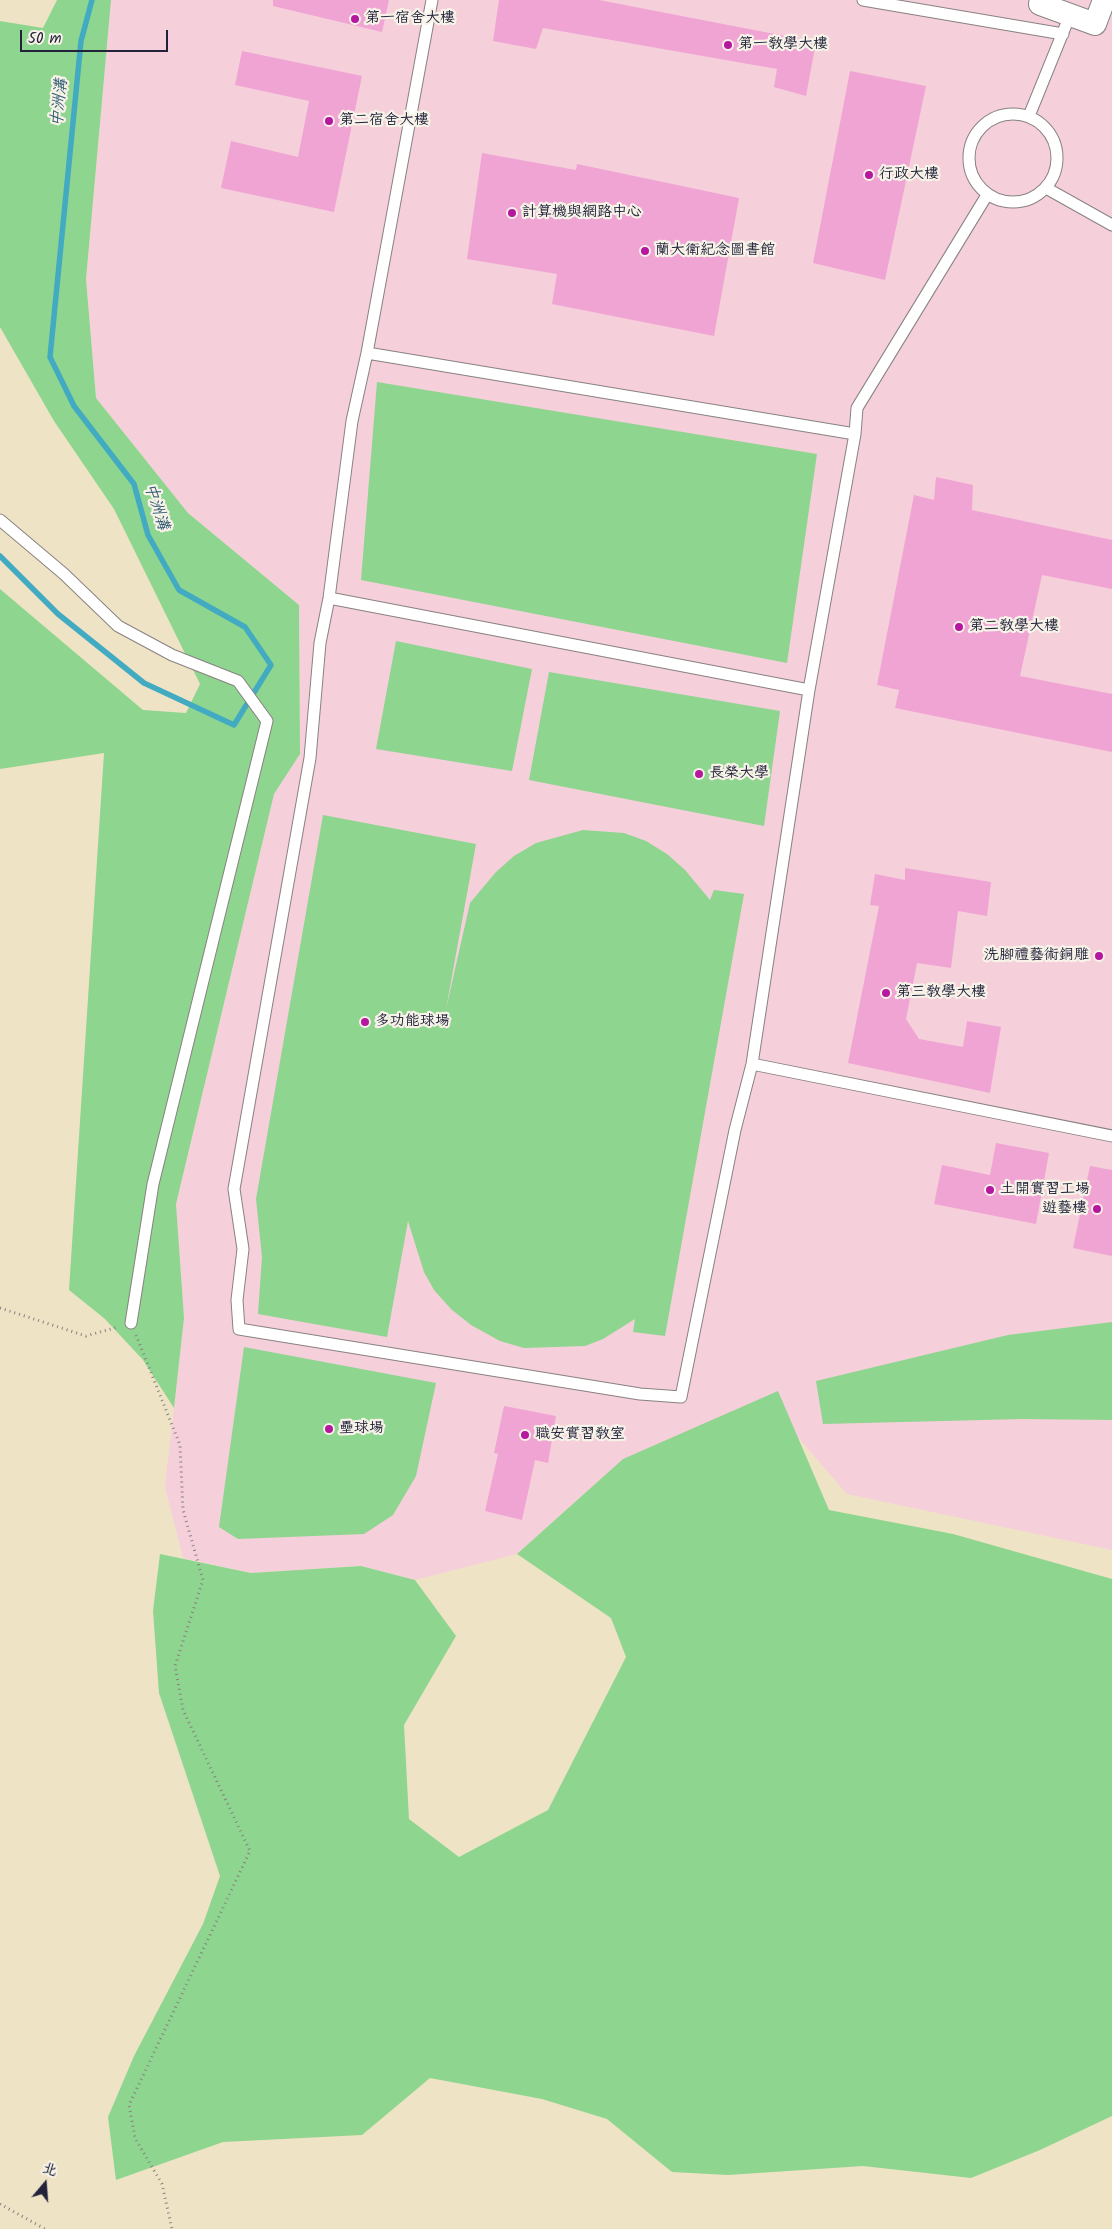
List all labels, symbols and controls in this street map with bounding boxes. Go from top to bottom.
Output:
place label: 第一宿舍大樓 [365,10,455,28]
marker: 第一宿舍大樓 [349,13,361,25]
scale bar [22,20,170,52]
text: 50 m [28,27,62,51]
place label: 第一教學大樓 [738,36,828,54]
marker: 第一教學大樓 [722,39,734,51]
water label: 中洲溝 [49,78,73,128]
place label: 第二宿舍大樓 [339,112,429,130]
marker: 第二宿舍大樓 [323,115,335,127]
place label: 行政大樓 [879,166,939,184]
marker: 行政大樓 [863,169,875,181]
place label: 計算機與網路中心 [522,204,642,222]
marker: 計算機與網路中心 [506,207,518,219]
place label: 蘭大衛紀念圖書館 [655,242,775,260]
marker: 蘭大衛紀念圖書館 [639,245,651,257]
water label: 中洲溝 [138,481,172,533]
place label: 第二教學大樓 [969,618,1059,636]
marker: 第二教學大樓 [953,621,965,633]
place label: 長榮大學 [709,765,769,783]
marker: 長榮大學 [693,768,705,780]
place label: 洗腳禮藝術銅雕 [984,947,1089,965]
marker: 洗腳禮藝術銅雕 [1093,950,1105,962]
place label: 第三教學大樓 [896,984,986,1002]
marker: 第三教學大樓 [880,987,892,999]
place label: 多功能球場 [375,1013,450,1031]
marker: 多功能球場 [359,1016,371,1028]
place label: 土開實習工場 [1000,1181,1090,1199]
marker: 土開實習工場 [984,1184,996,1196]
place label: 遊藝樓 [1042,1200,1087,1218]
marker: 遊藝樓 [1091,1203,1103,1215]
place label: 壘球場 [339,1420,384,1438]
marker: 壘球場 [323,1423,335,1435]
place label: 職安實習教室 [535,1426,625,1444]
marker: 職安實習教室 [519,1429,531,1441]
text: 北 [40,2157,60,2182]
north arrow [20,2159,70,2209]

